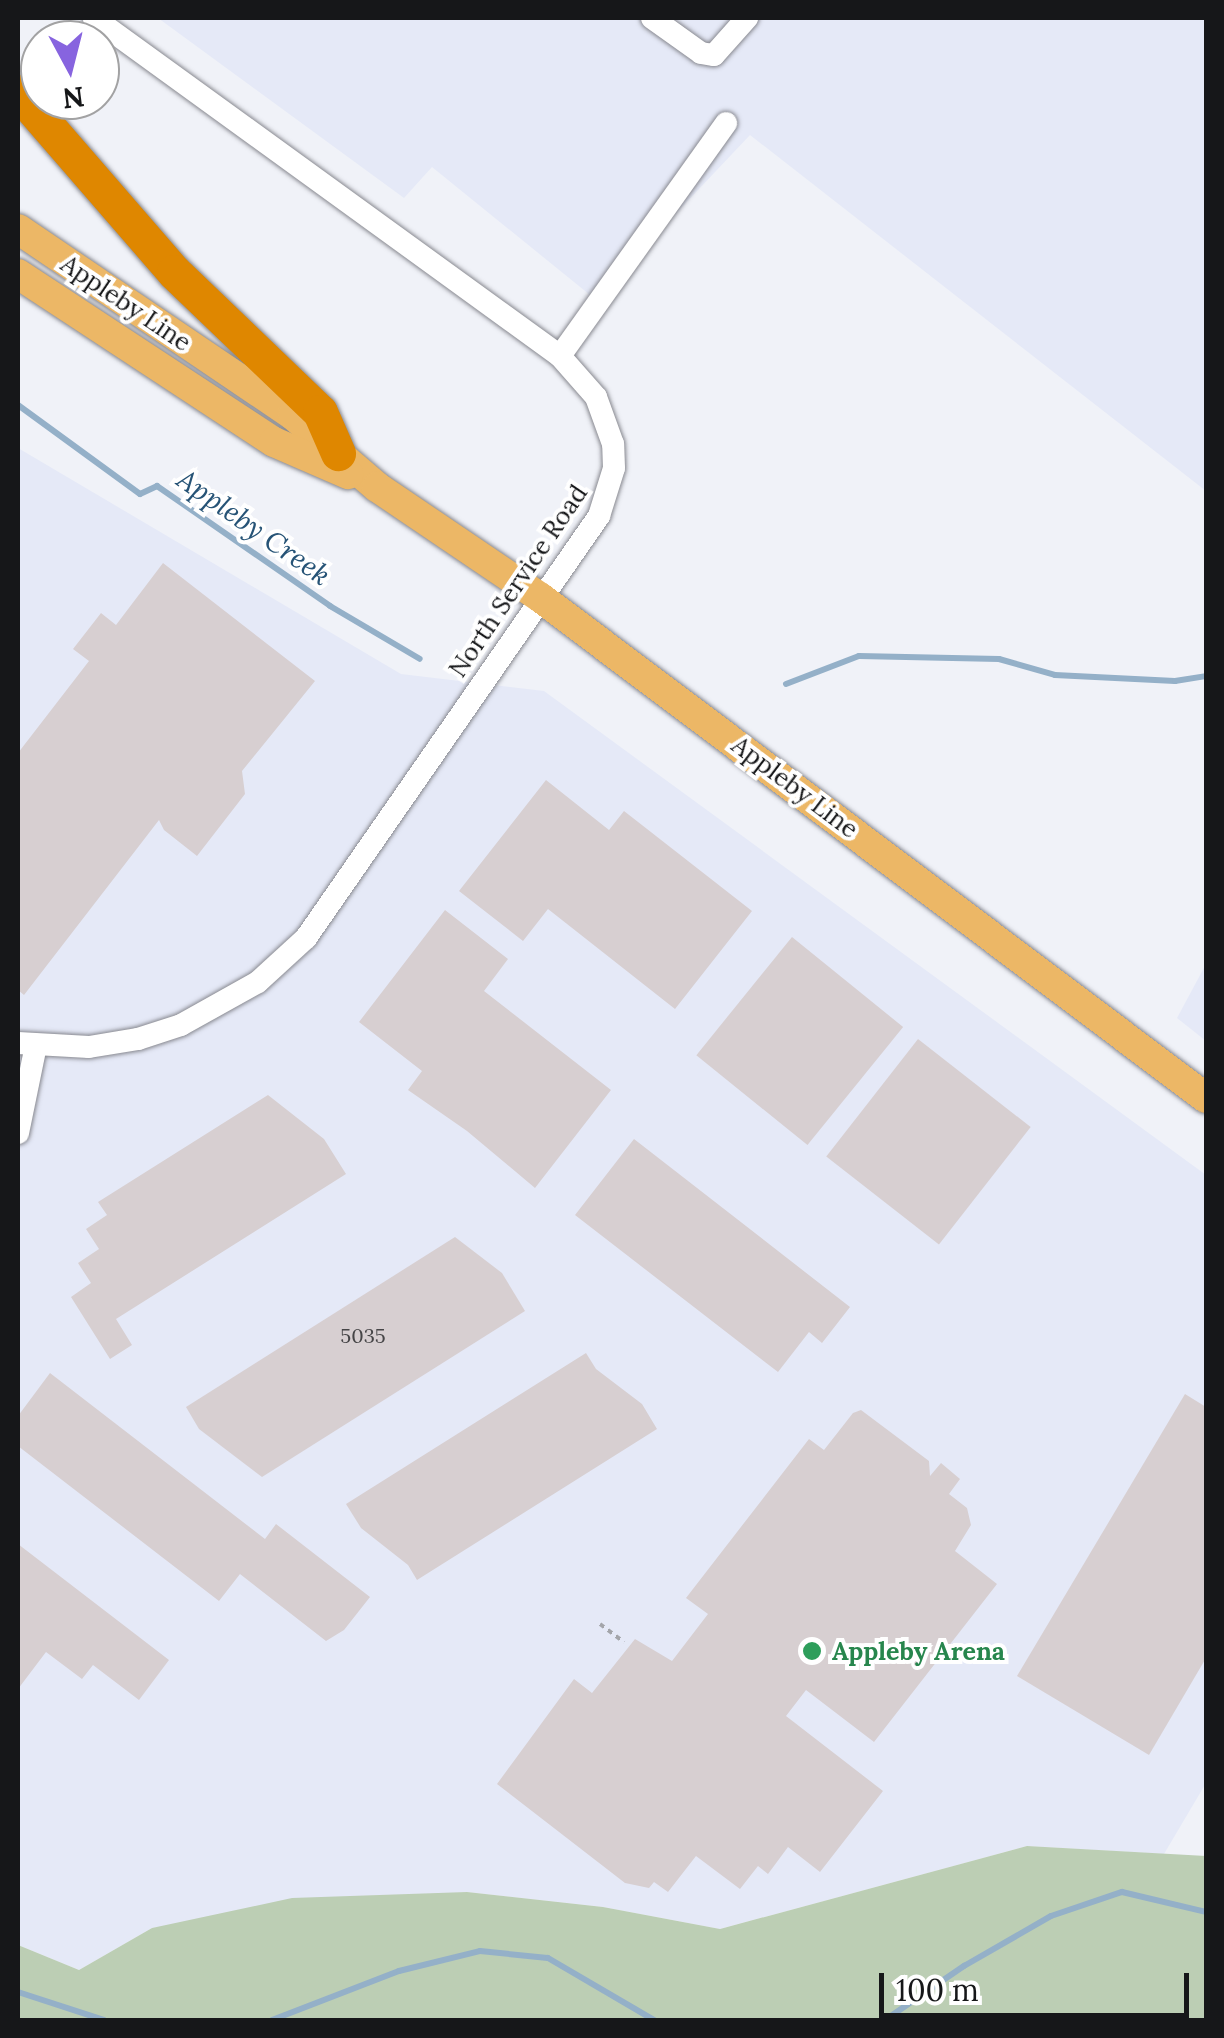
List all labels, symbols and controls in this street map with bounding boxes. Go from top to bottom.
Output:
north arrow [20,20,120,120]
text: N [60,79,86,117]
street label: Appleby Line [55,249,197,357]
water label: Appleby Creek [171,462,337,592]
street label: North Service Road [443,479,593,683]
street label: Appleby Line [726,730,864,844]
house number: 5035 [340,1323,386,1347]
place label: Appleby Arena [832,1636,1005,1666]
marker: Appleby Arena [801,1640,823,1662]
scale bar [884,1953,1194,2015]
text: 100 m [896,1971,979,2009]

